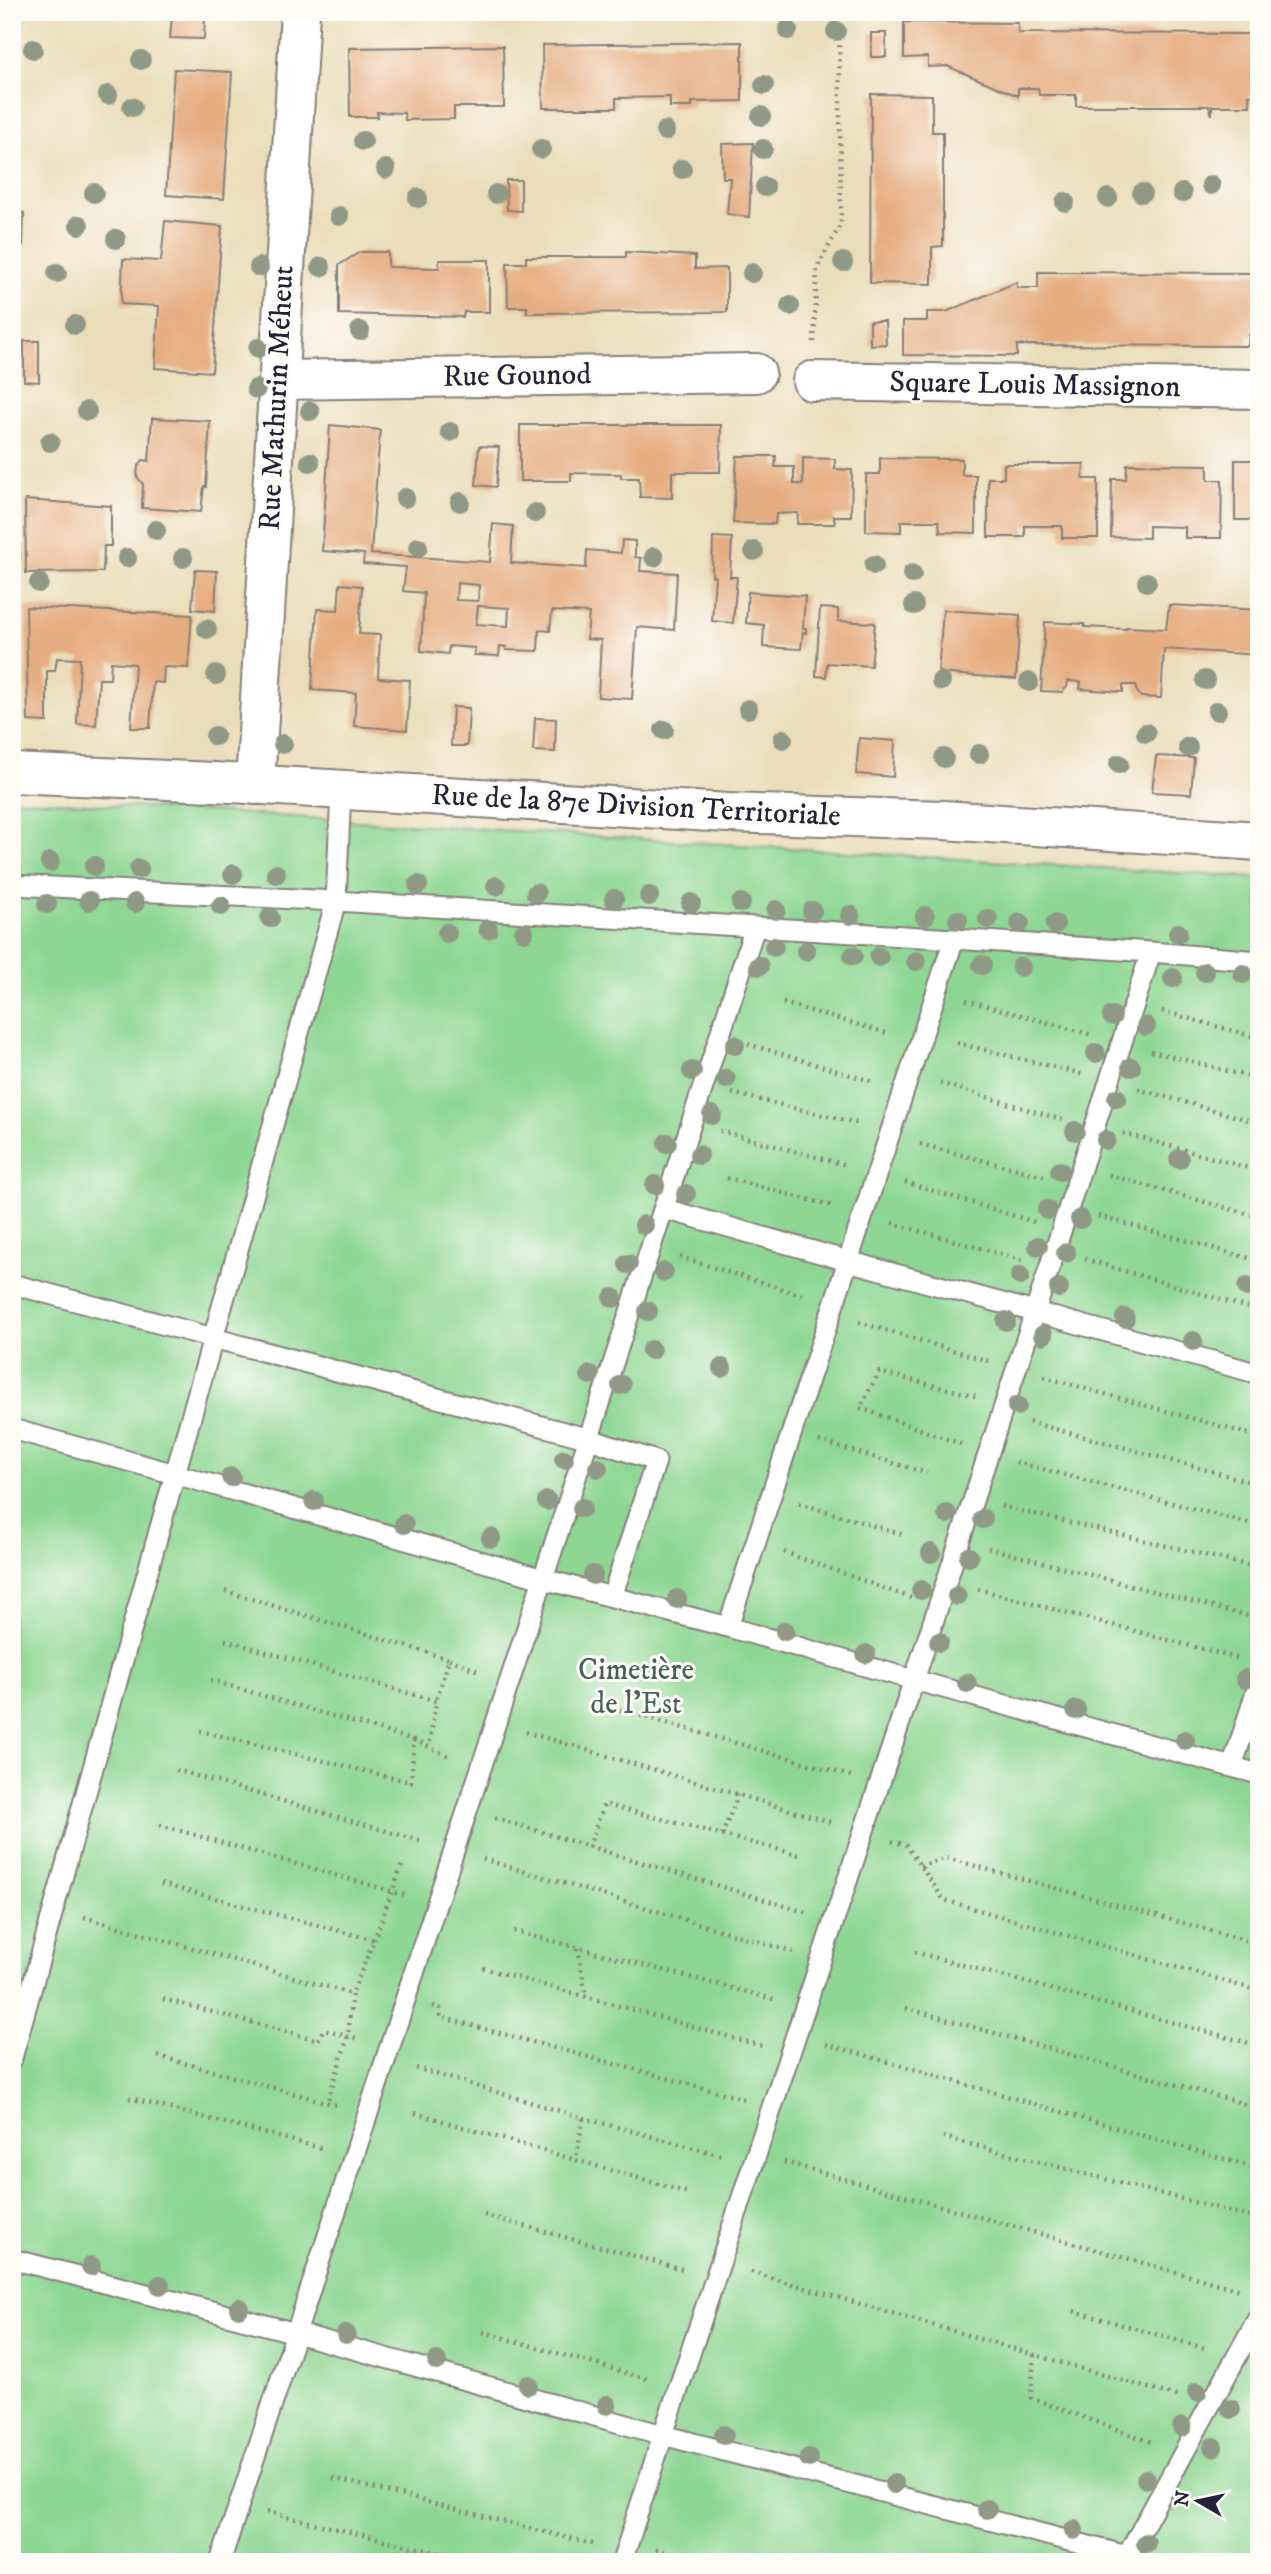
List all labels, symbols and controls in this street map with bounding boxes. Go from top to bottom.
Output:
street label: Rue Mathurin Méheut [252,264,302,532]
street label: Rue Gounod [442,356,592,396]
street label: Square Louis Massignon [889,364,1181,406]
street label: Rue de la 87e Division Territoriale [431,777,841,835]
park label: Cimetière de l'Est [578,1652,694,1723]
north arrow [1162,2466,1232,2536]
text: N [1170,2489,1195,2508]

